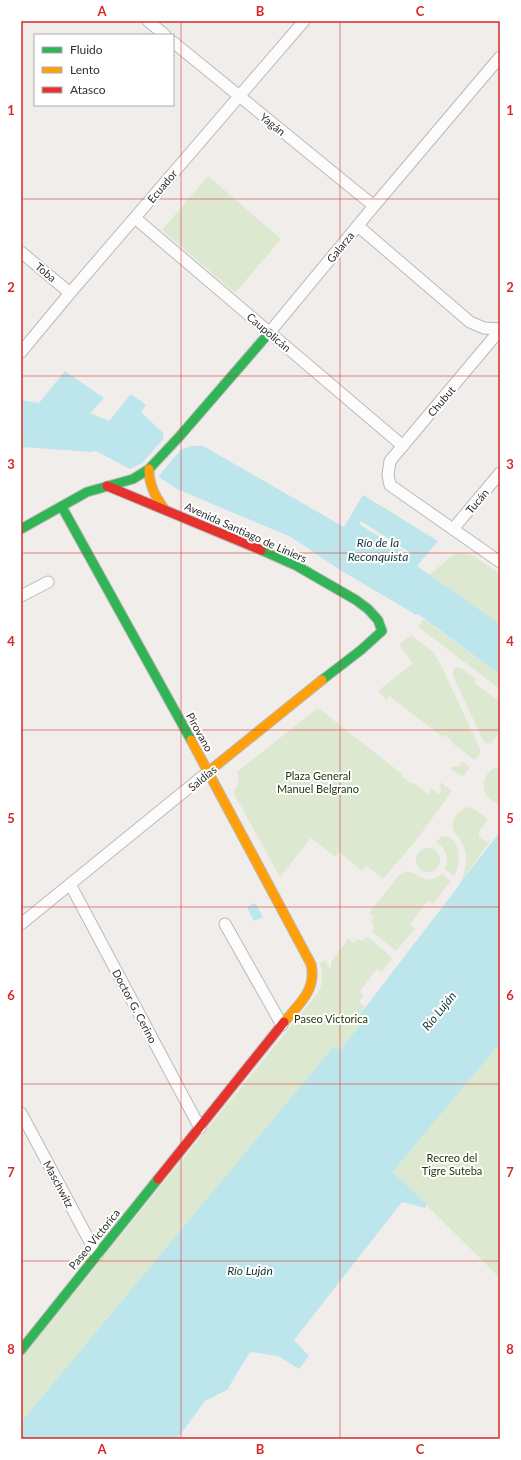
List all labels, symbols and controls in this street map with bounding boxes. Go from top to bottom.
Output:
text: A [96,3,107,19]
text: B [256,3,265,19]
text: C [416,3,425,19]
legend [34,34,174,106]
text: Fluido [70,42,103,57]
text: Lento [70,62,100,77]
text: Atasco [70,82,106,97]
text: 1 [7,102,15,118]
text: 1 [506,102,514,118]
street label: Yagán [258,110,288,138]
street label: Ecuador [144,167,180,205]
street label: Galarza [324,229,356,265]
street label: Toba [33,260,59,284]
text: 2 [7,279,15,295]
text: 2 [506,279,514,295]
street label: Caupolicán [244,310,294,354]
street label: Chubut [424,383,458,419]
text: 3 [7,456,15,472]
text: 3 [506,456,514,472]
street label: Tucán [463,486,491,516]
street label: Avenida Santiago de Liniers [183,499,309,565]
water label: Río de la Reconquista [348,535,408,564]
text: 4 [7,633,15,649]
text: 4 [506,633,514,649]
street label: Pirovano [184,710,216,754]
street label: Saldías [185,762,219,794]
park label: Plaza General Manuel Belgrano [277,769,359,795]
text: 5 [7,810,15,826]
text: 5 [506,810,514,826]
street label: Doctor G. Cerino [110,967,160,1045]
text: 6 [7,987,15,1003]
text: 6 [506,987,514,1003]
water label: Río Luján [419,989,459,1033]
park label: Paseo Victorica [294,1012,368,1025]
park label: Recreo del Tigre Suteba [422,1151,482,1177]
street label: Maschwitz [41,1158,77,1210]
text: 7 [7,1164,15,1180]
text: 7 [506,1164,514,1180]
street label: Paseo Victorica [66,1206,122,1272]
water label: Río Luján [227,1263,273,1278]
text: 8 [7,1341,15,1357]
text: 8 [506,1341,514,1357]
text: A [96,1441,107,1457]
text: B [256,1441,265,1457]
text: C [416,1441,425,1457]

